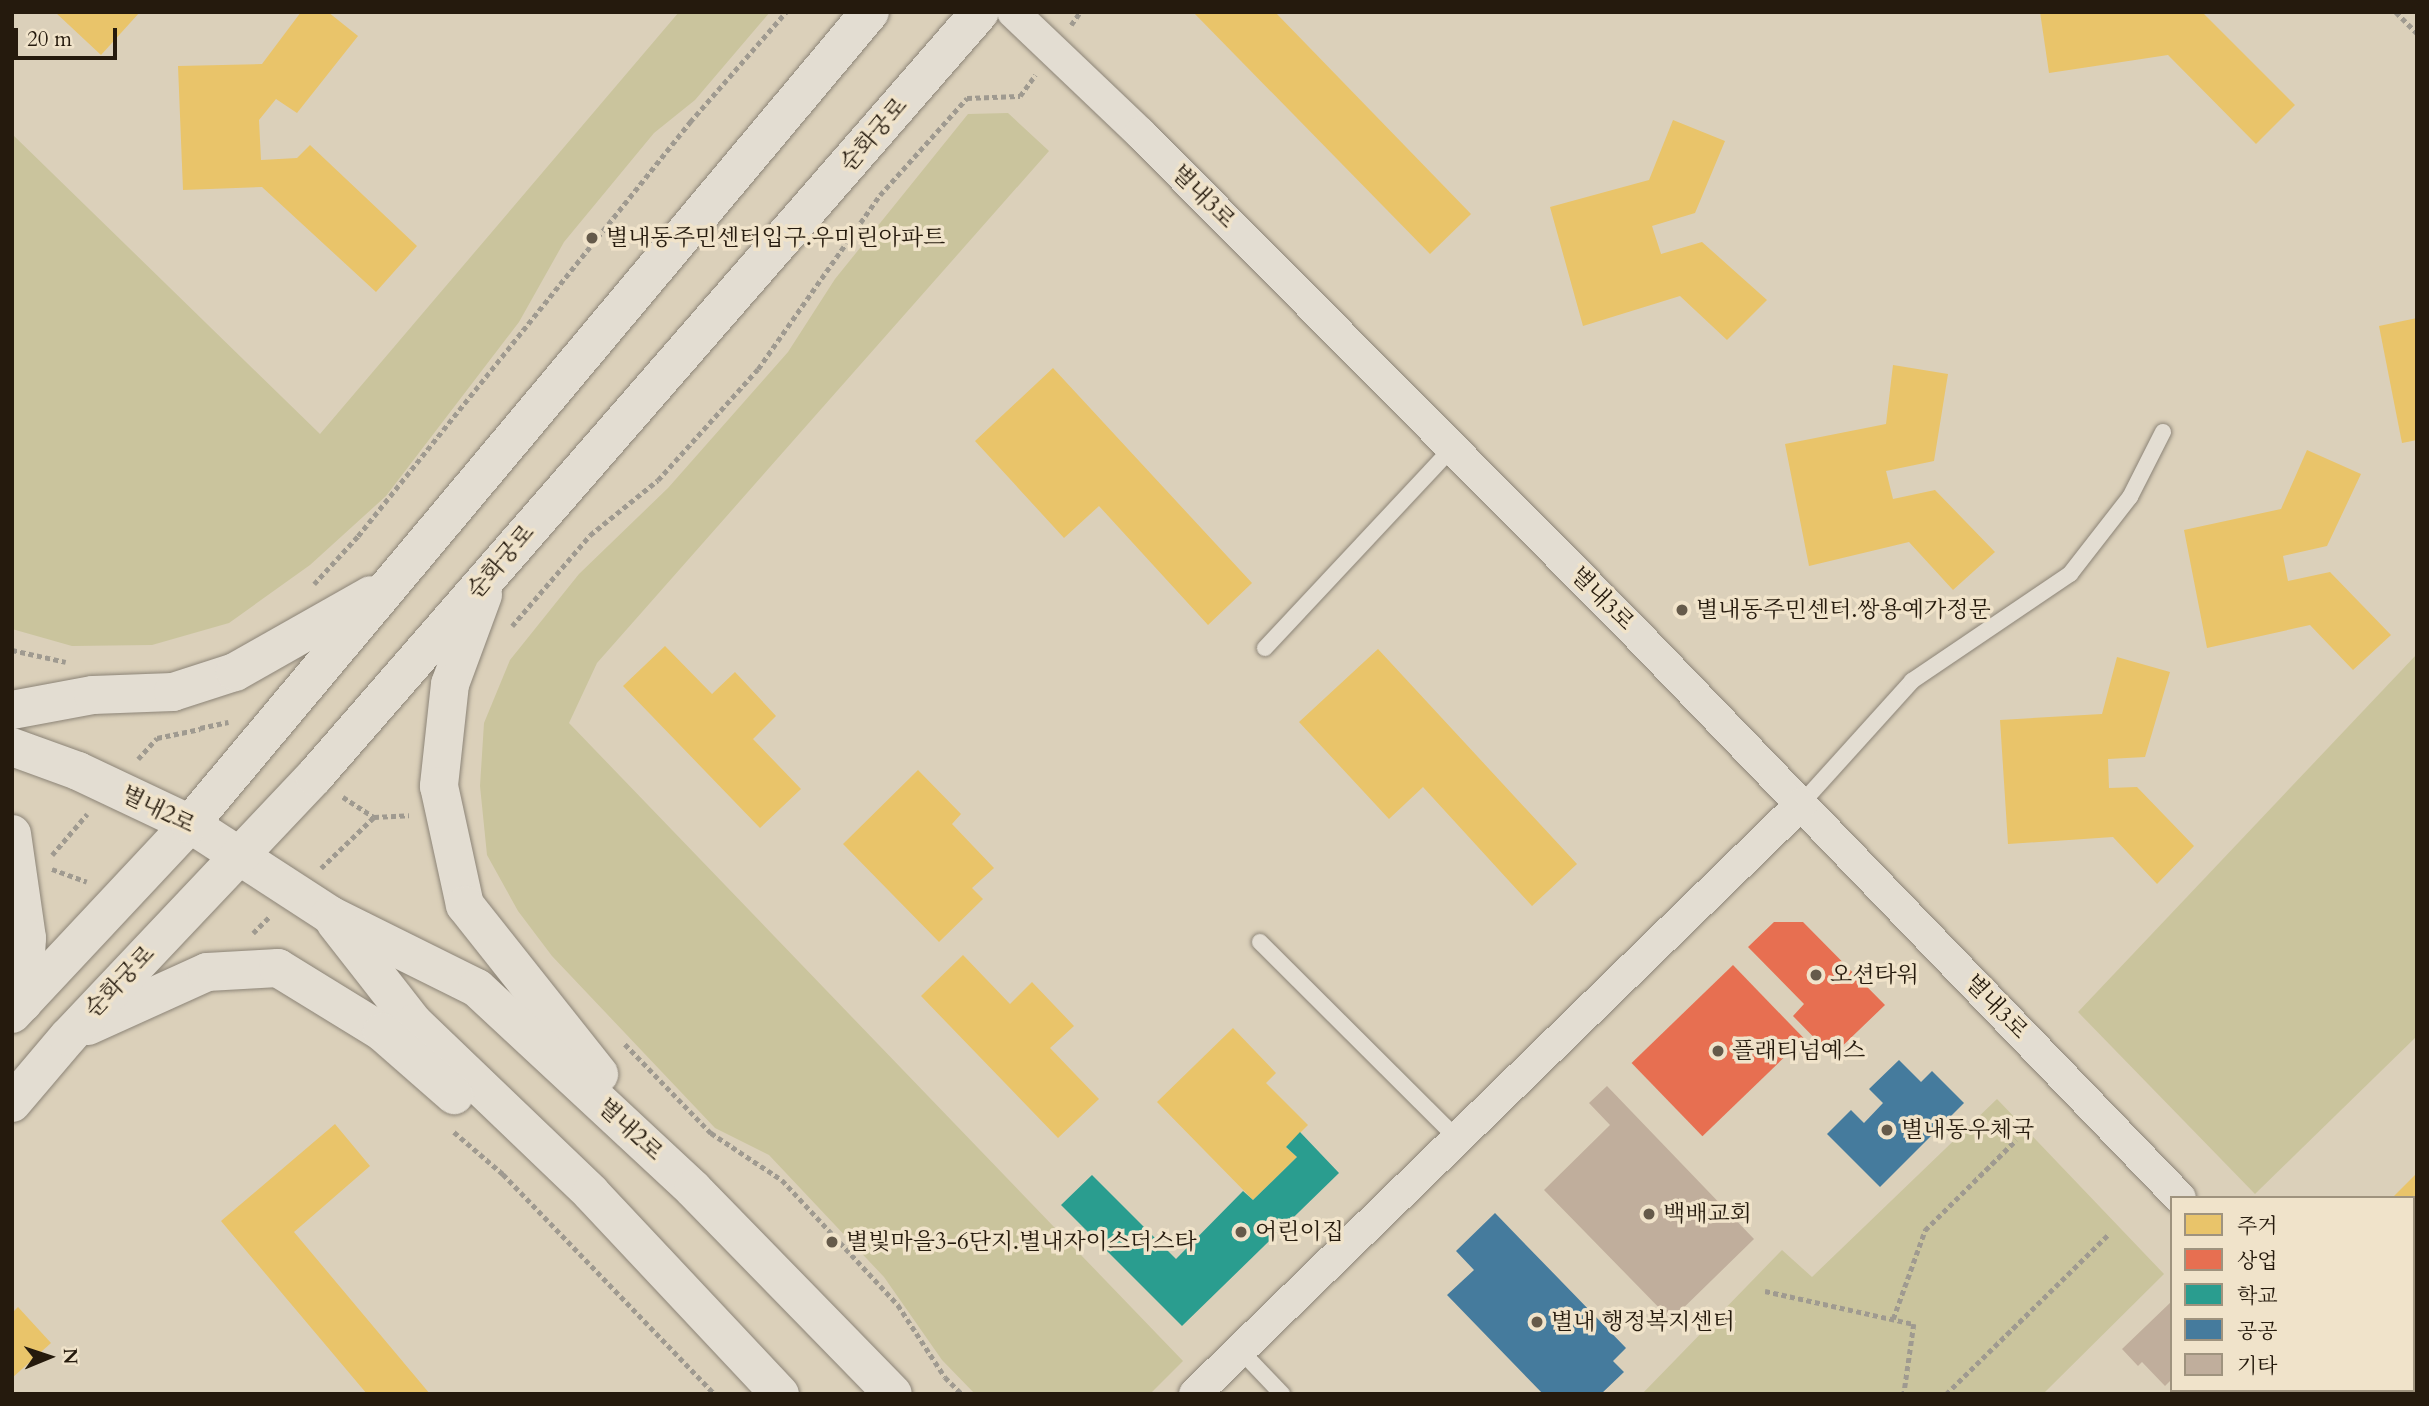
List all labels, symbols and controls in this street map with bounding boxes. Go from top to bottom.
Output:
scale bar [18,14,121,58]
text: 20 m [27,25,72,54]
street label: 순화궁로 [834,92,914,178]
street label: 별내3로 [1166,160,1240,234]
place label: 별내동주민센터입구.우미린아파트 [606,224,945,252]
marker: 별내동주민센터입구.우미린아파트 [584,230,600,246]
street label: 순화궁로 [461,519,541,605]
street label: 별내3로 [1565,562,1639,636]
place label: 별내동주민센터.쌍용예가정문 [1696,596,1991,624]
marker: 별내동주민센터.쌍용예가정문 [1674,602,1690,618]
street label: 별내2로 [117,780,199,840]
street label: 순화궁로 [79,940,161,1024]
place label: 오션타워 [1830,961,1919,989]
marker: 오션타워 [1808,967,1824,983]
street label: 별내3로 [1959,969,2033,1045]
place label: 플래티넘예스 [1732,1037,1865,1065]
marker: 플래티넘예스 [1710,1043,1726,1059]
street label: 별내2로 [592,1093,668,1167]
place label: 별내동우체국 [1901,1116,2034,1144]
marker: 별내동우체국 [1879,1122,1895,1138]
legend [2170,1196,2415,1392]
place label: 백배교회 [1663,1200,1752,1228]
marker: 백배교회 [1641,1206,1657,1222]
text: 주거 [2237,1212,2278,1241]
place label: 어린이집 [1255,1218,1344,1246]
marker: 어린이집 [1233,1224,1249,1240]
place label: 별빛마을3-6단지.별내자이스더스타 [846,1228,1197,1256]
marker: 별빛마을3-6단지.별내자이스더스타 [824,1234,840,1250]
text: 상업 [2237,1247,2278,1276]
text: 학교 [2237,1282,2278,1311]
place label: 별내 행정복지센터 [1551,1308,1735,1336]
marker: 별내 행정복지센터 [1529,1314,1545,1330]
text: 공공 [2237,1317,2278,1346]
north arrow [14,1322,84,1392]
text: N [57,1348,83,1365]
text: 기타 [2237,1352,2278,1381]

